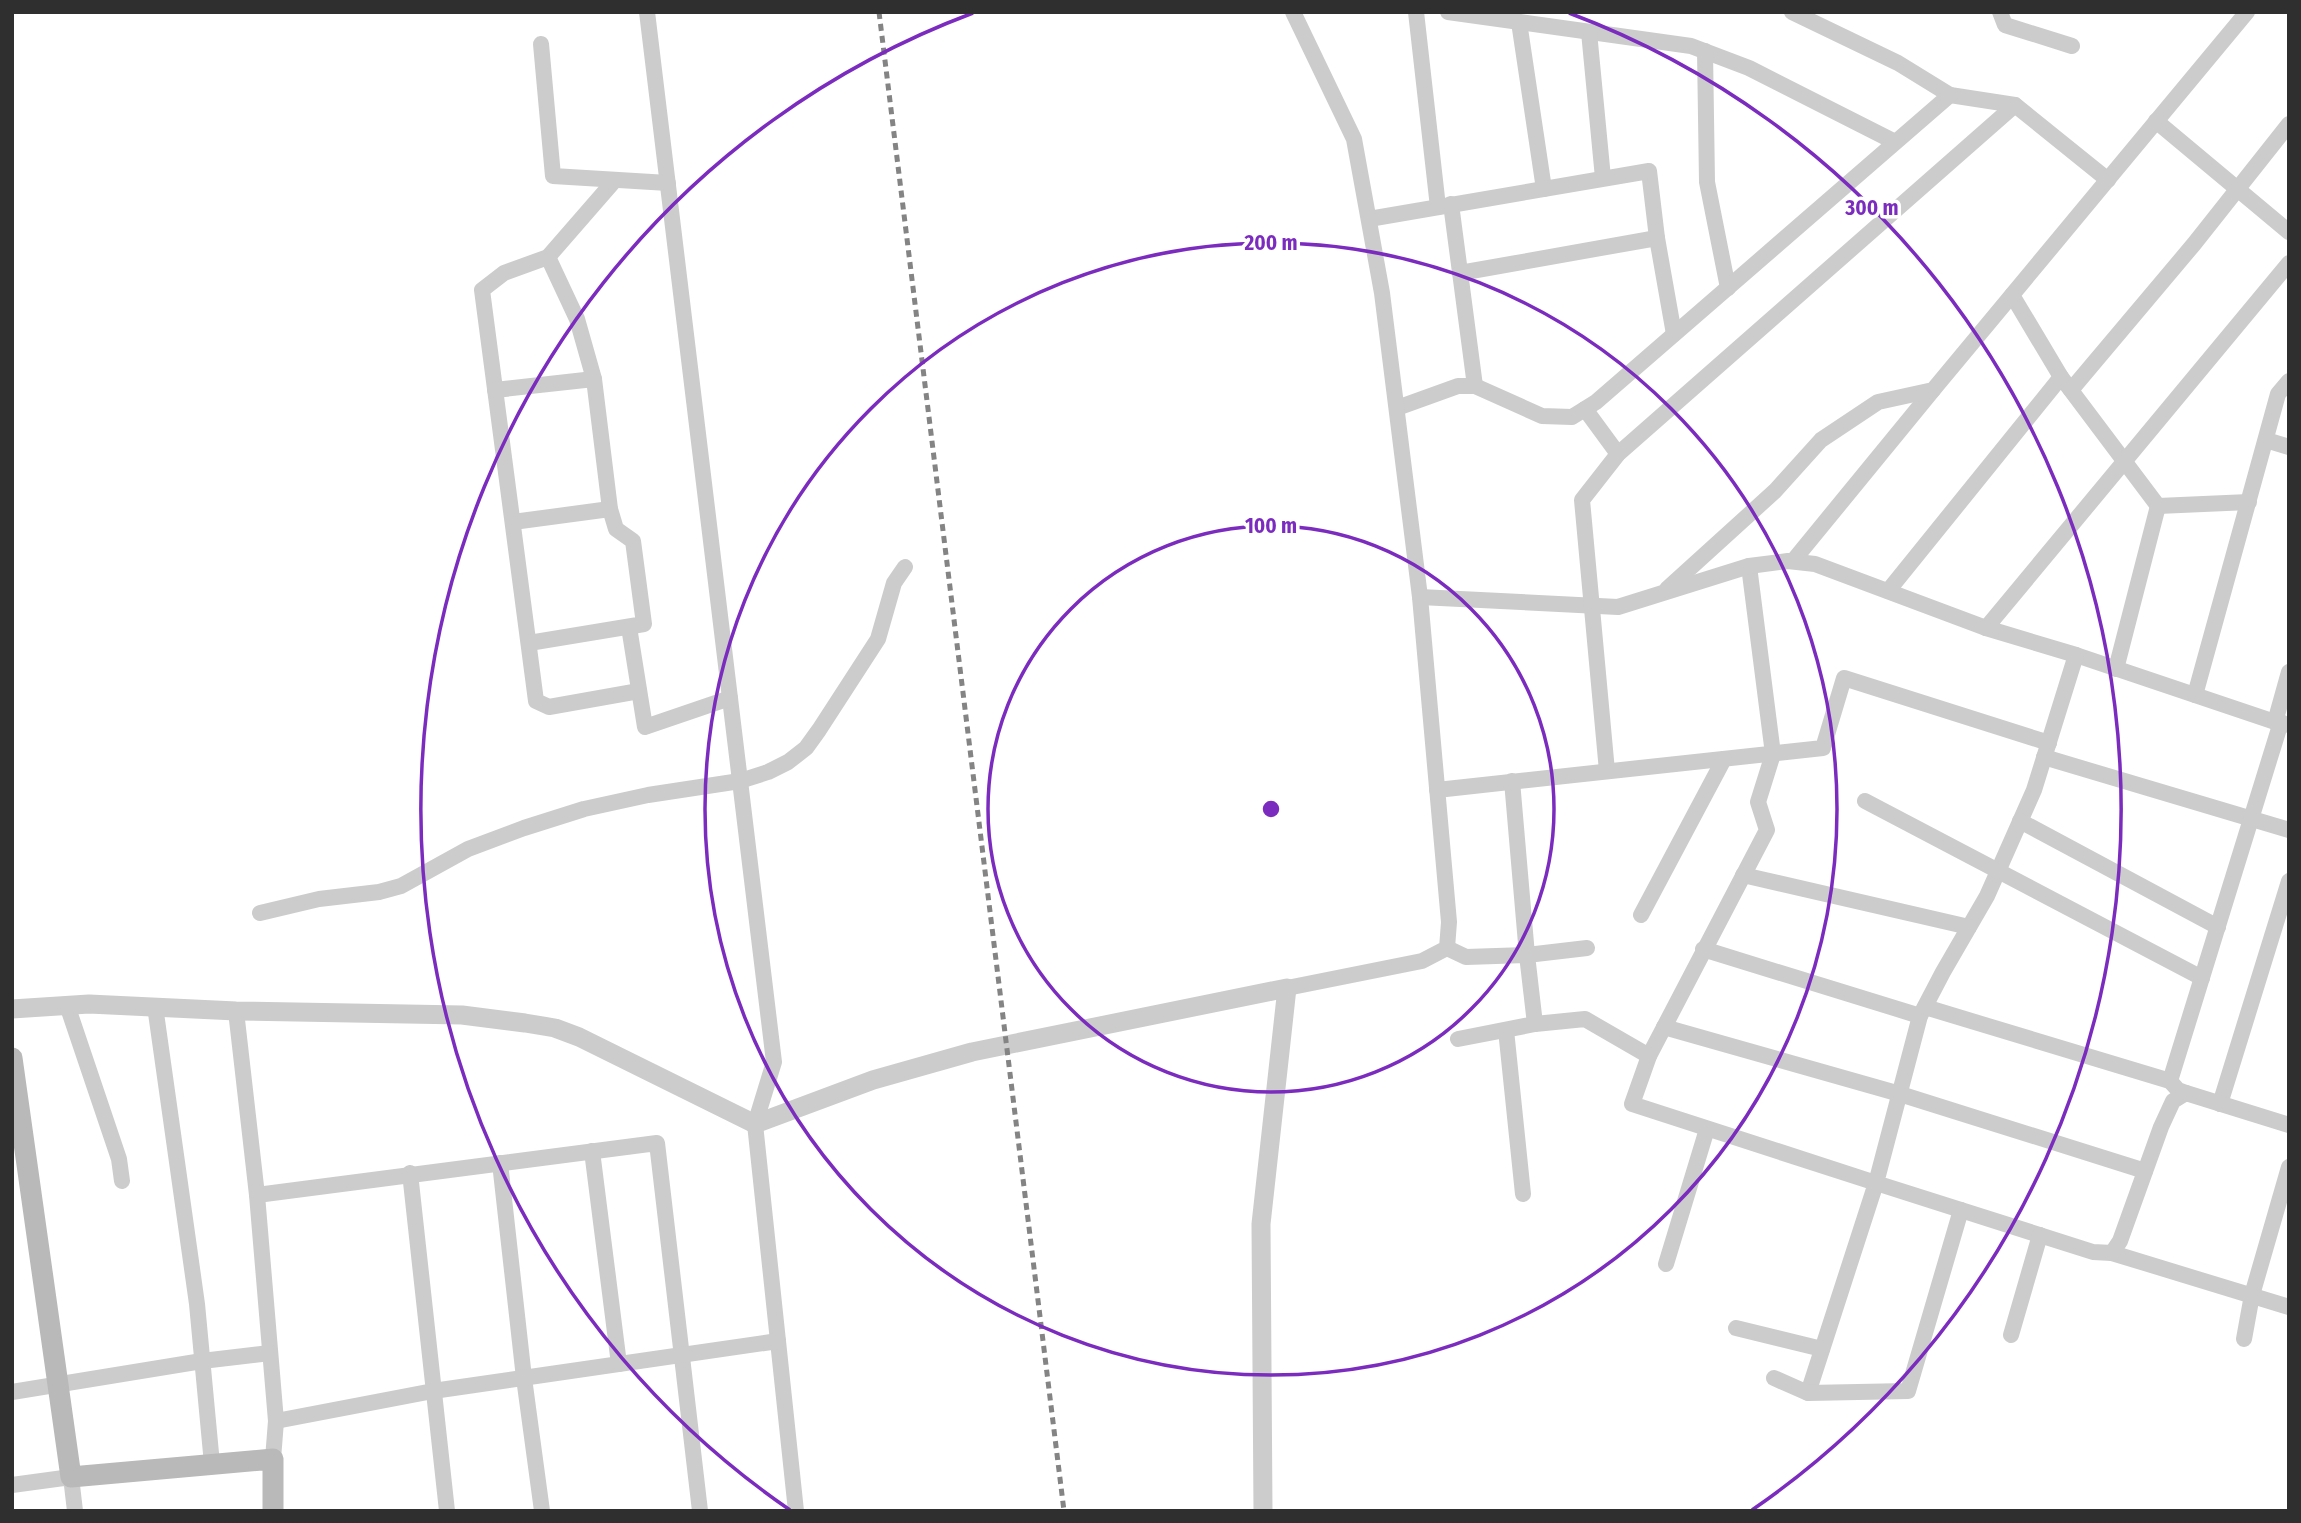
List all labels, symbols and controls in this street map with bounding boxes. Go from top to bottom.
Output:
text: 300 m [1844,195,1899,221]
text: 200 m [1243,230,1298,256]
text: 100 m [1245,513,1297,539]
centre of rings [1259,797,1283,821]

